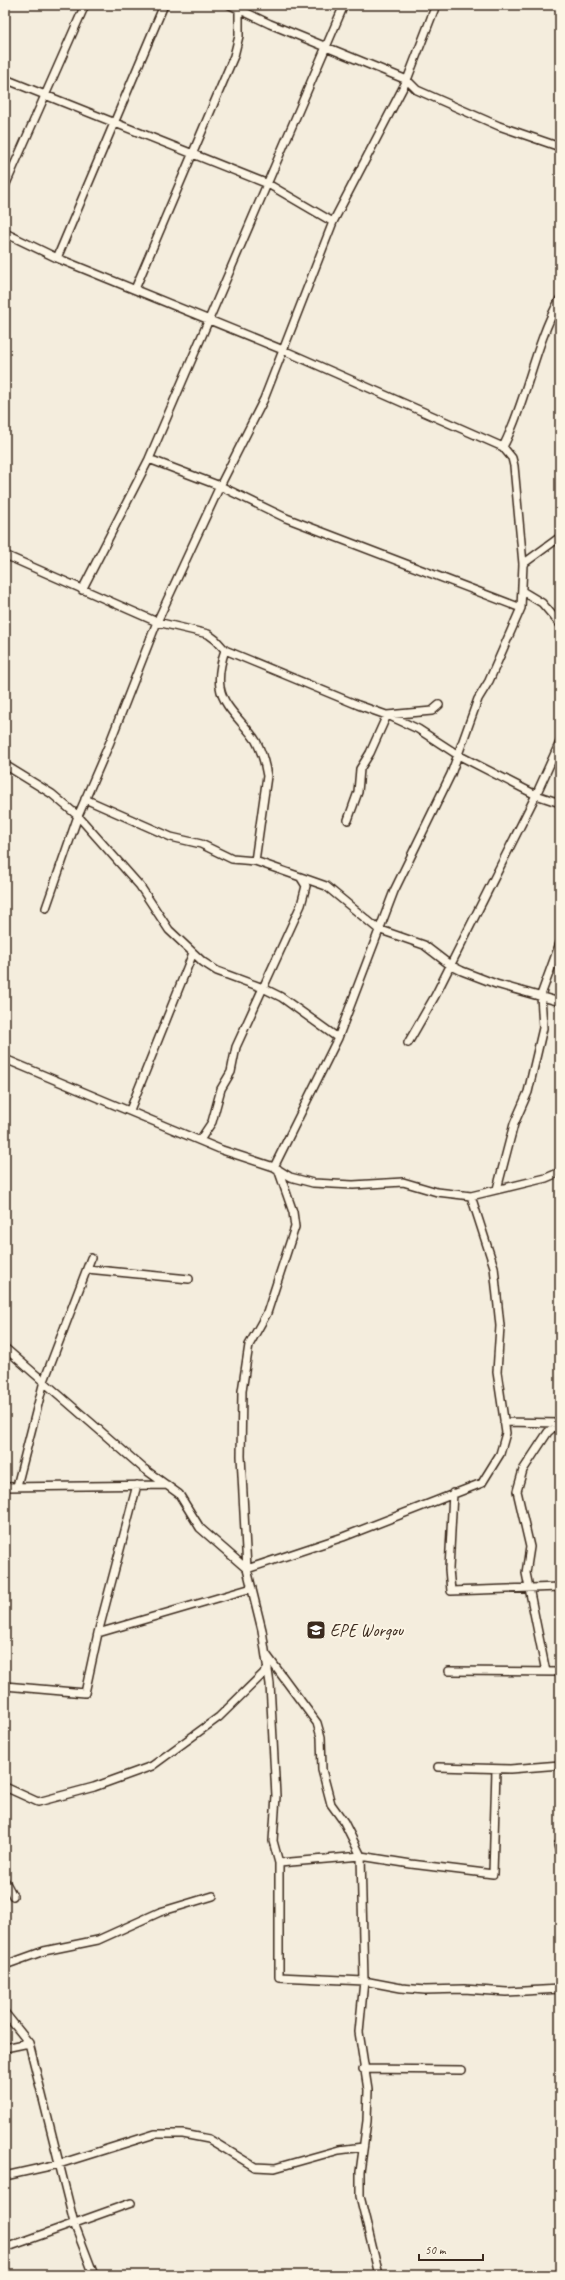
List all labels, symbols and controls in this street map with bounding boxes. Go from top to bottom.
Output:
school or university icon: EPE Worgou [305,1619,327,1641]
place label: EPE Worgou [330,1620,405,1641]
scale bar [419,2236,483,2262]
text: 50 m [425,2242,447,2258]

